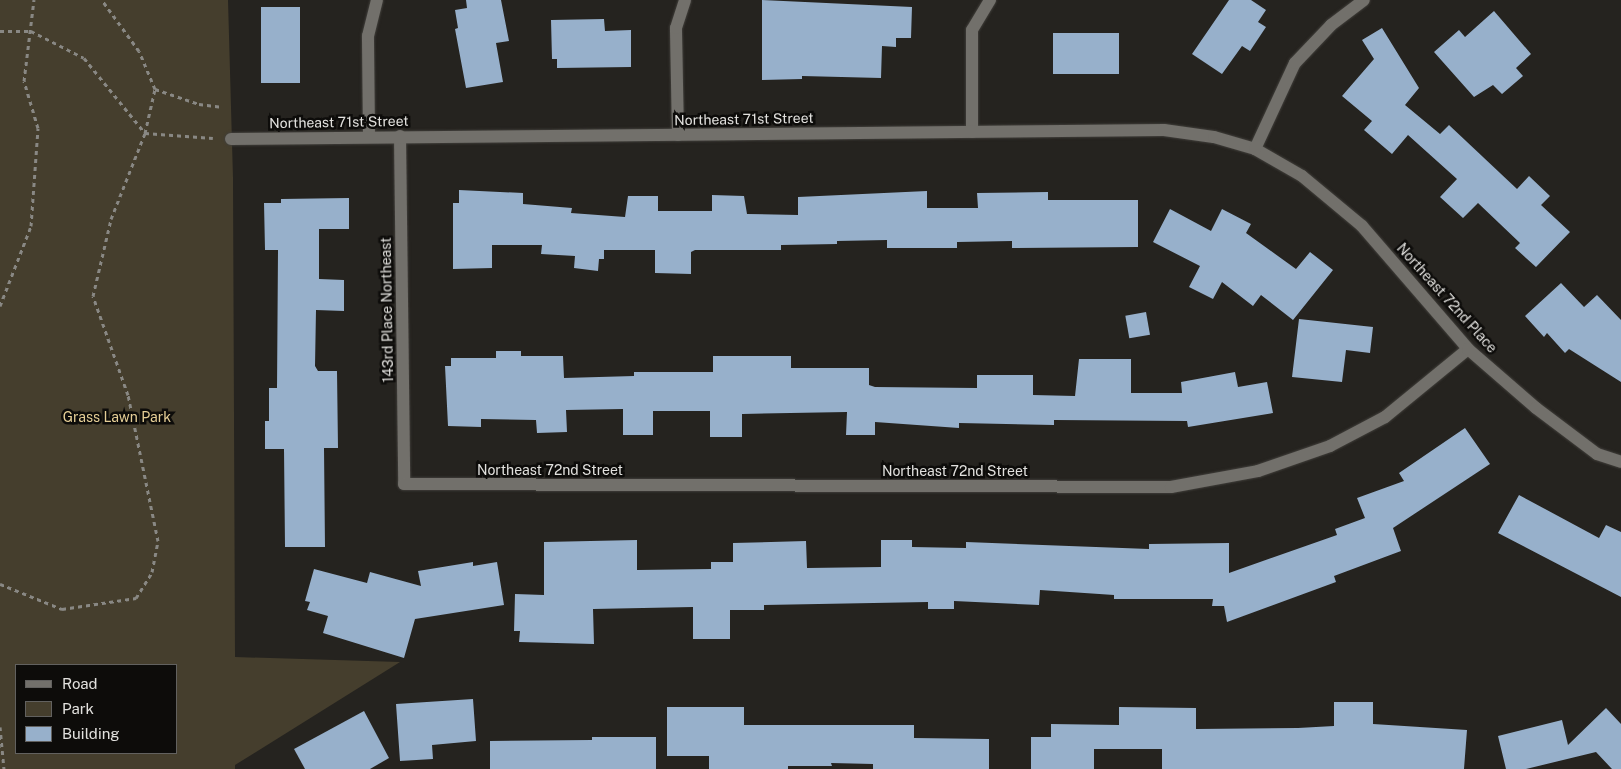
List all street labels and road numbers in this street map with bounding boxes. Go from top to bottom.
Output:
street label: Northeast 71st Street [674,109,814,129]
street label: Northeast 71st Street [269,112,409,132]
street label: 143rd Place Northeast [377,237,397,383]
street label: Northeast 72nd Place [1393,240,1501,356]
street label: Northeast 72nd Street [477,462,623,478]
street label: Northeast 72nd Street [882,463,1028,479]

